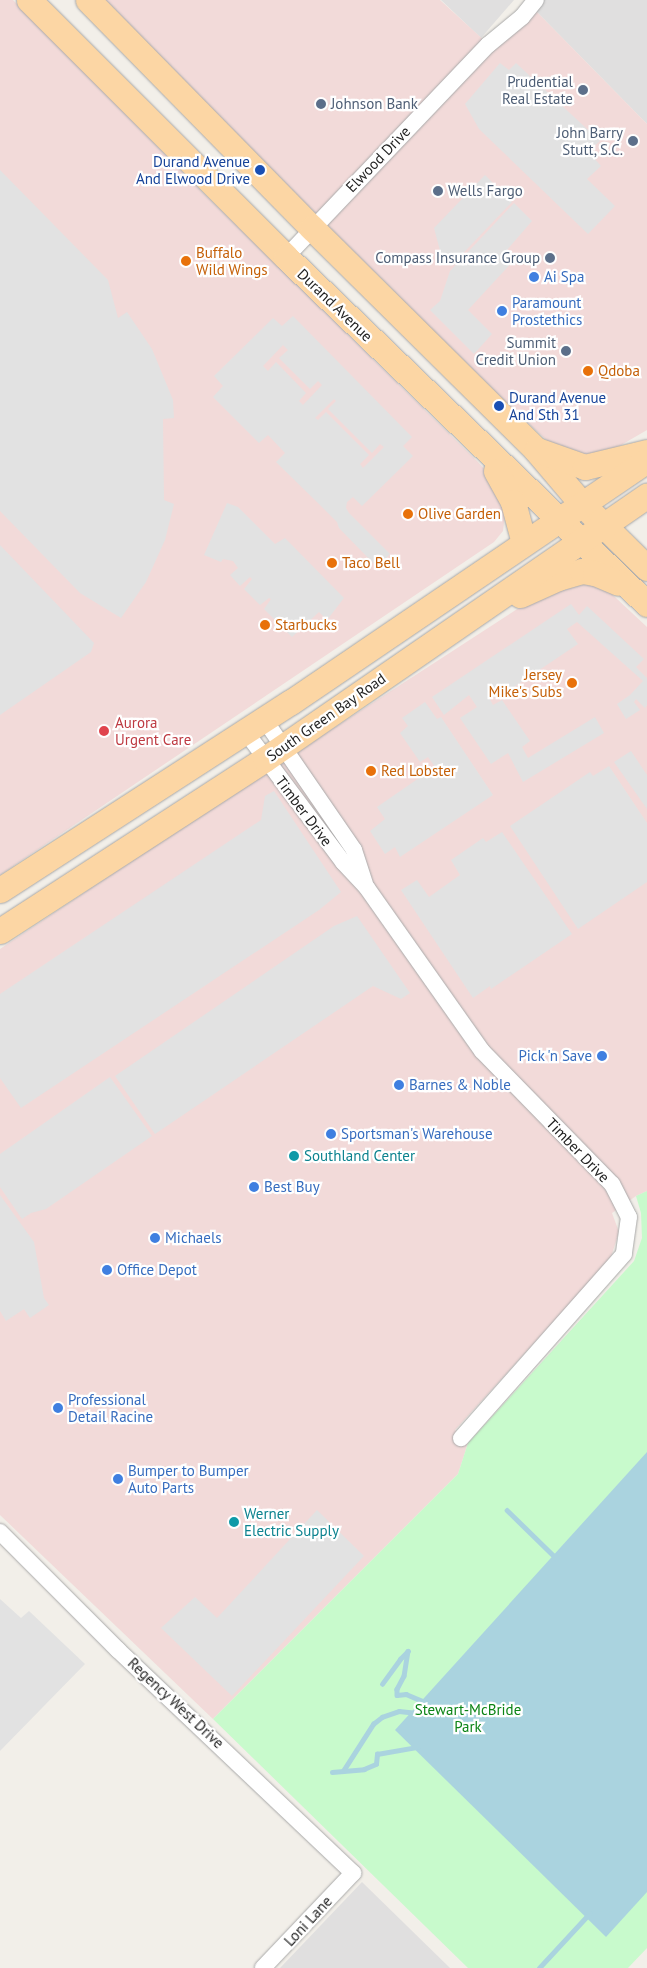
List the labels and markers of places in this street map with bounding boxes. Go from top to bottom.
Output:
place label: Prudential Real Estate [502,72,573,107]
marker: Prudential Real Estate [577,84,589,96]
place label: Johnson Bank [331,95,418,113]
marker: Johnson Bank [315,98,327,110]
place label: John Barry Stutt, S.C. [557,123,623,158]
marker: John Barry Stutt, S.C. [627,135,639,147]
place label: Durand Avenue And Elwood Drive [136,152,250,187]
marker: Durand Avenue And Elwood Drive [254,164,266,176]
place label: Wells Fargo [448,182,523,200]
marker: Wells Fargo [432,185,444,197]
place label: Buffalo Wild Wings [196,243,268,278]
place label: Compass Insurance Group [375,249,540,267]
marker: Compass Insurance Group [544,252,556,264]
marker: Buffalo Wild Wings [180,255,192,267]
place label: Ai Spa [544,268,584,286]
marker: Ai Spa [528,271,540,283]
place label: Paramount Prostethics [512,293,582,328]
marker: Paramount Prostethics [496,305,508,317]
place label: Summit Credit Union [476,333,556,368]
marker: Summit Credit Union [560,345,572,357]
place label: Qdoba [598,362,640,380]
marker: Qdoba [582,365,594,377]
place label: Durand Avenue And Sth 31 [509,388,607,423]
marker: Durand Avenue And Sth 31 [493,400,505,412]
place label: Olive Garden [418,505,501,523]
marker: Olive Garden [402,508,414,520]
place label: Taco Bell [342,554,400,572]
marker: Taco Bell [326,557,338,569]
place label: Starbucks [275,616,337,634]
marker: Starbucks [259,619,271,631]
place label: Jersey Mike's Subs [489,665,562,700]
marker: Jersey Mike's Subs [566,677,578,689]
place label: Aurora Urgent Care [115,713,191,748]
marker: Aurora Urgent Care [97,724,111,738]
place label: Red Lobster [381,762,456,780]
marker: Red Lobster [365,765,377,777]
place label: Pick 'n Save [517,1047,592,1065]
marker: Pick 'n Save [596,1050,608,1062]
place label: Barnes & Noble [409,1076,511,1094]
marker: Barnes & Noble [393,1079,405,1091]
place label: Sportsman's Warehouse [341,1125,493,1143]
marker: Sportsman's Warehouse [325,1128,337,1140]
place label: Southland Center [304,1147,415,1165]
marker: Southland Center [288,1150,300,1162]
place label: Best Buy [264,1178,320,1196]
marker: Best Buy [248,1181,260,1193]
place label: Michaels [165,1229,222,1247]
marker: Michaels [149,1232,161,1244]
place label: Office Depot [117,1261,197,1279]
marker: Office Depot [101,1264,113,1276]
place label: Professional Detail Racine [68,1390,153,1425]
marker: Professional Detail Racine [52,1402,64,1414]
place label: Bumper to Bumper Auto Parts [128,1461,249,1496]
marker: Bumper to Bumper Auto Parts [112,1473,124,1485]
place label: Werner Electric Supply [244,1504,339,1539]
marker: Werner Electric Supply [228,1516,240,1528]

